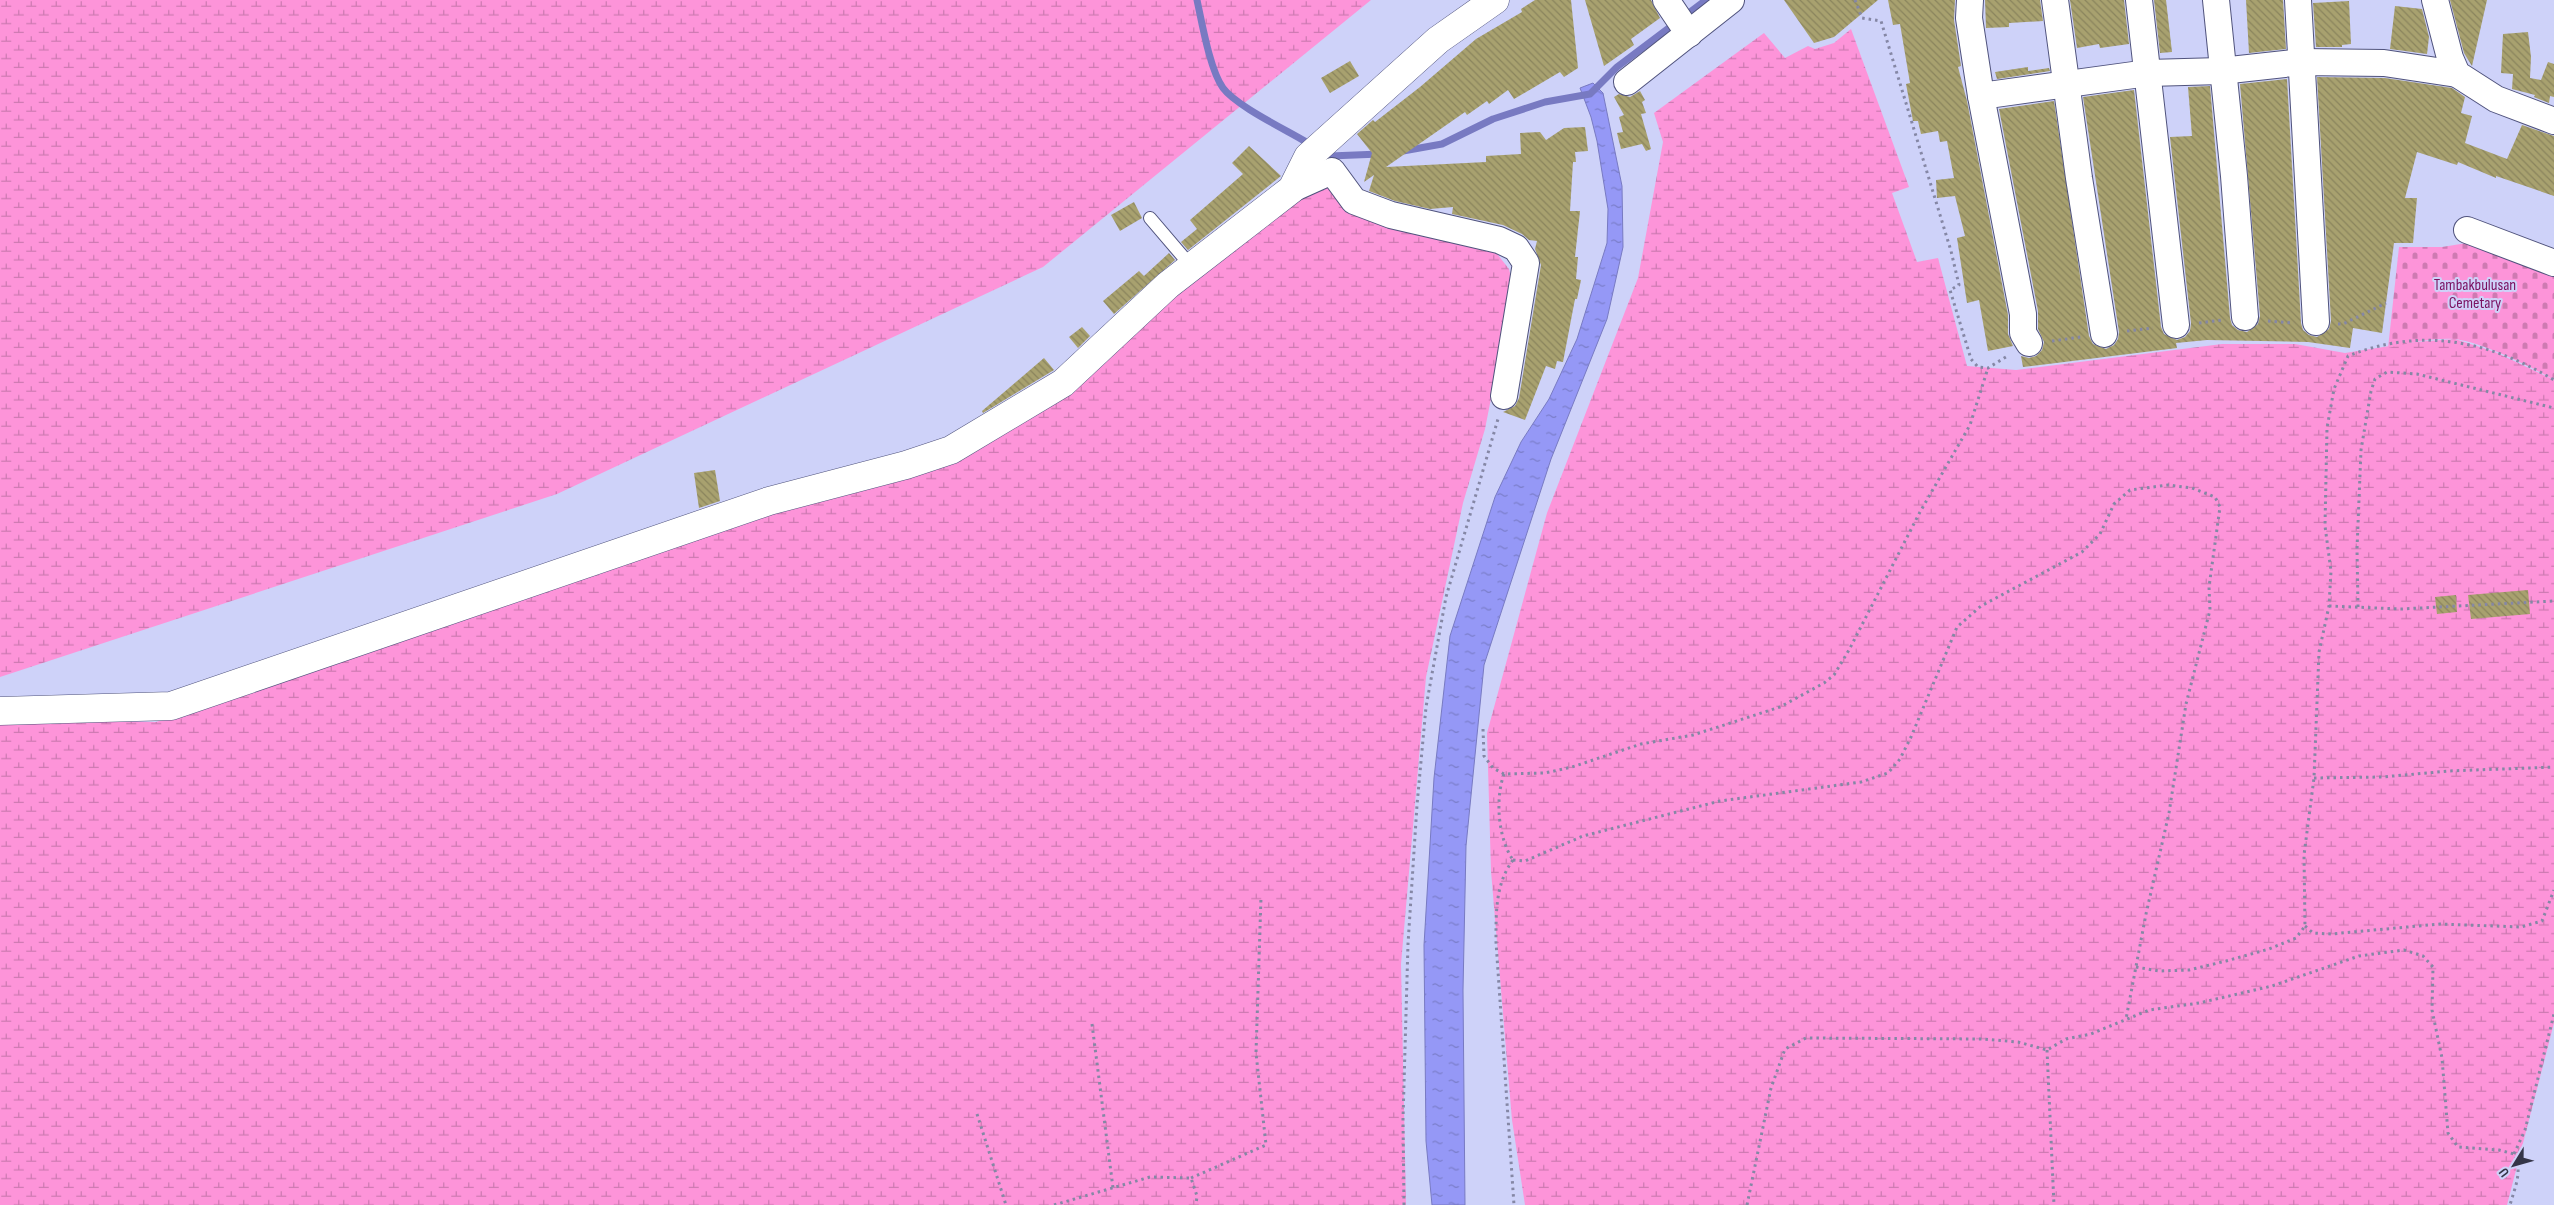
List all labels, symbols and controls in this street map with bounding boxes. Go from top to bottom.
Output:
park label: Tambakbulusan Cemetary [2434,276,2516,313]
north arrow [2489,1140,2539,1190]
text: U [2495,1164,2513,1181]

